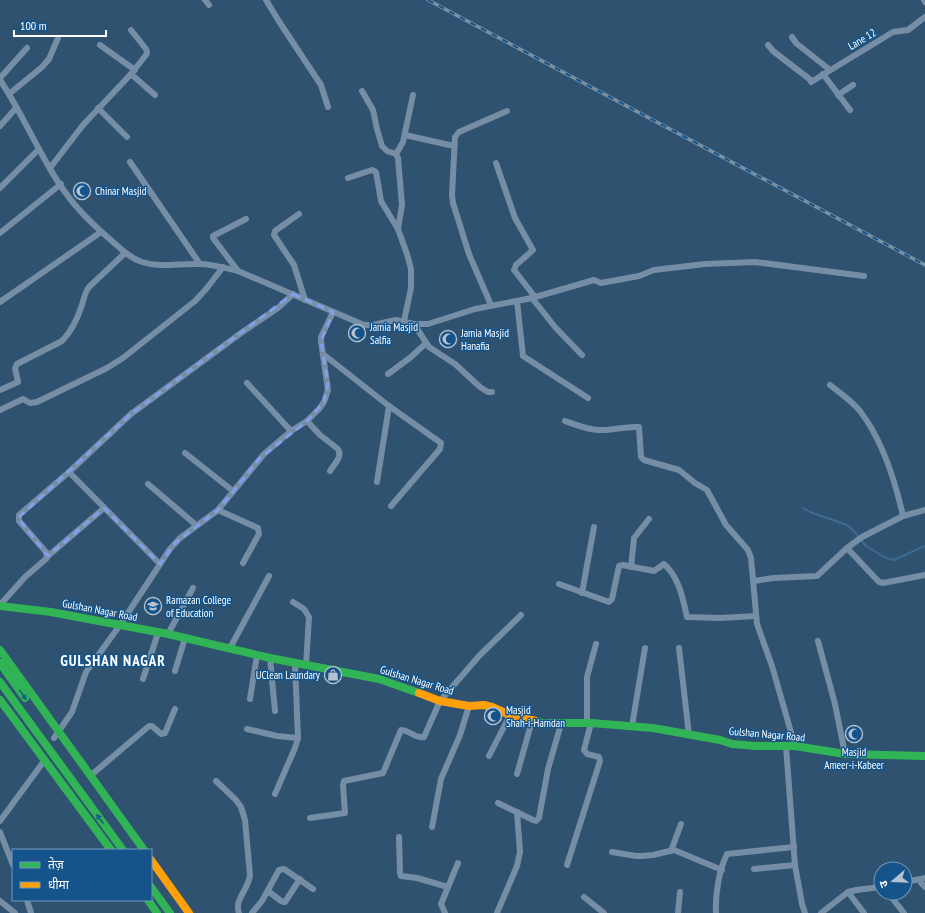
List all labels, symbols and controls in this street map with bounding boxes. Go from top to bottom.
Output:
scale bar [14,12,106,38]
text: 100 m [20,18,47,33]
street label: Lane 12 [845,25,879,53]
mosque icon: Chinar Masjid [72,181,92,201]
place label: Chinar Masjid [95,184,147,198]
place label: Jamia Masjid Salfia [369,320,418,347]
mosque icon: Jamia Masjid Salfia [347,323,367,343]
place label: Jamia Masjid Hanafia [460,326,509,353]
mosque icon: Jamia Masjid Hanafia [438,329,458,349]
place label: Ramazan College of Education [166,593,232,620]
street label: Gulshan Nagar Road [61,596,139,624]
school or university icon: Ramazan College of Education [143,596,163,616]
district label: GULSHAN NAGAR [60,651,166,670]
street label: Gulshan Nagar Road [378,662,456,698]
shop icon: UClean Laundary [323,665,343,685]
place label: UClean Laundary [256,668,321,682]
one-way arrow [19,690,27,700]
place label: Masjid Shah-i-Hamdan [506,703,565,730]
mosque icon: Masjid Shah-i-Hamdan [483,706,503,726]
street label: Gulshan Nagar Road [728,724,806,744]
mosque icon: Masjid Ameer-i-Kabeer [844,724,864,744]
place label: Masjid Ameer-i-Kabeer [824,745,884,772]
one-way arrow [96,813,104,824]
legend [12,849,152,901]
text: तेज़ [48,857,65,872]
north arrow [873,861,913,901]
text: धीमा [48,877,70,892]
text: उ [876,878,891,890]

